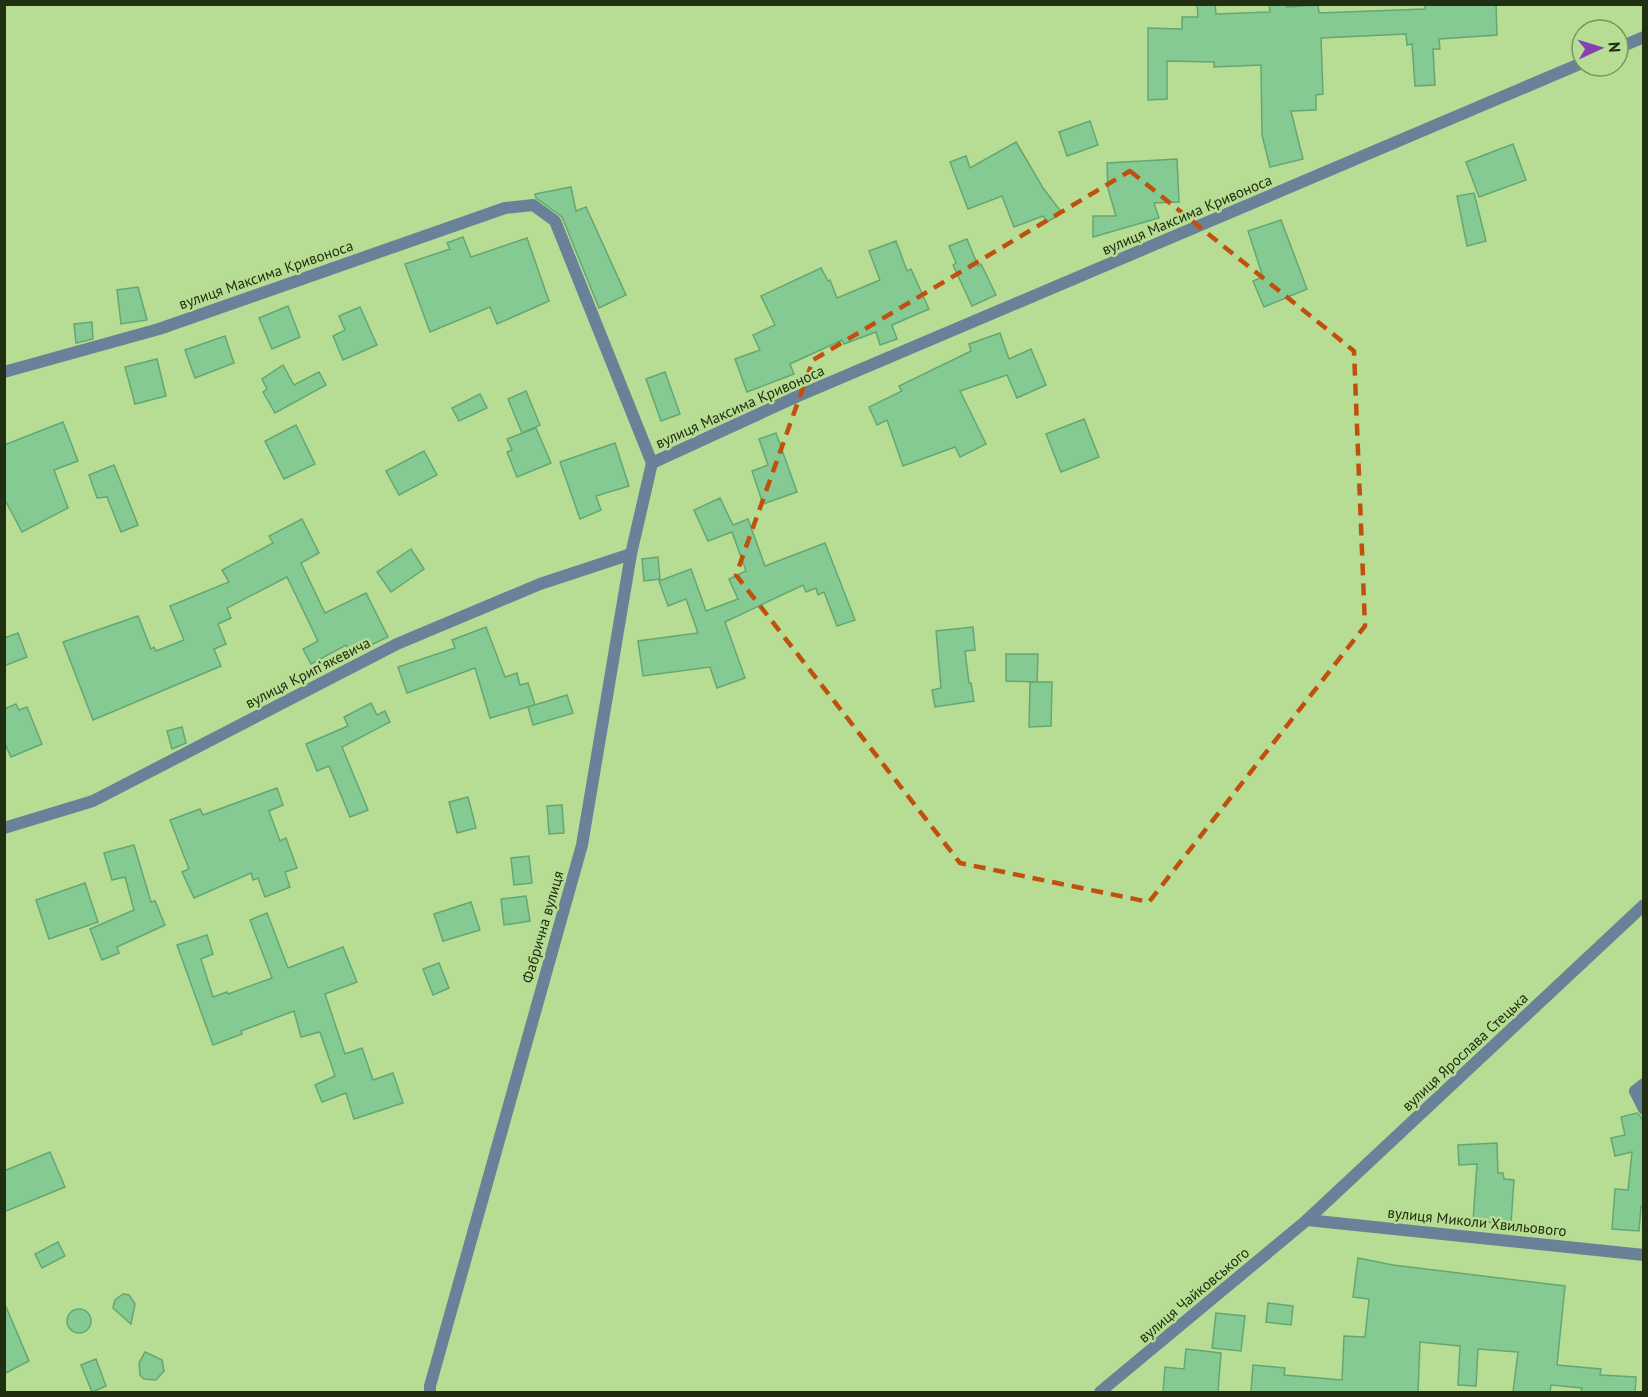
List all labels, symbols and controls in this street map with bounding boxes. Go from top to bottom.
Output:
north arrow [1570,18,1630,78]
text: N [1605,41,1625,53]
street label: вулиця Максима Кривоноса [1099,170,1275,259]
street label: вулиця Максима Кривоноса [176,236,355,313]
street label: вулиця Максима Кривоноса [652,361,827,452]
street label: вулиця Крипʼякевича [242,633,374,712]
street label: Фабрична вулиця [517,869,568,985]
street label: вулиця Ярослава Стецька [1398,988,1532,1115]
street label: вулиця Миколи Хвильового [1387,1203,1567,1240]
street label: вулиця Чайковського [1134,1243,1253,1346]

